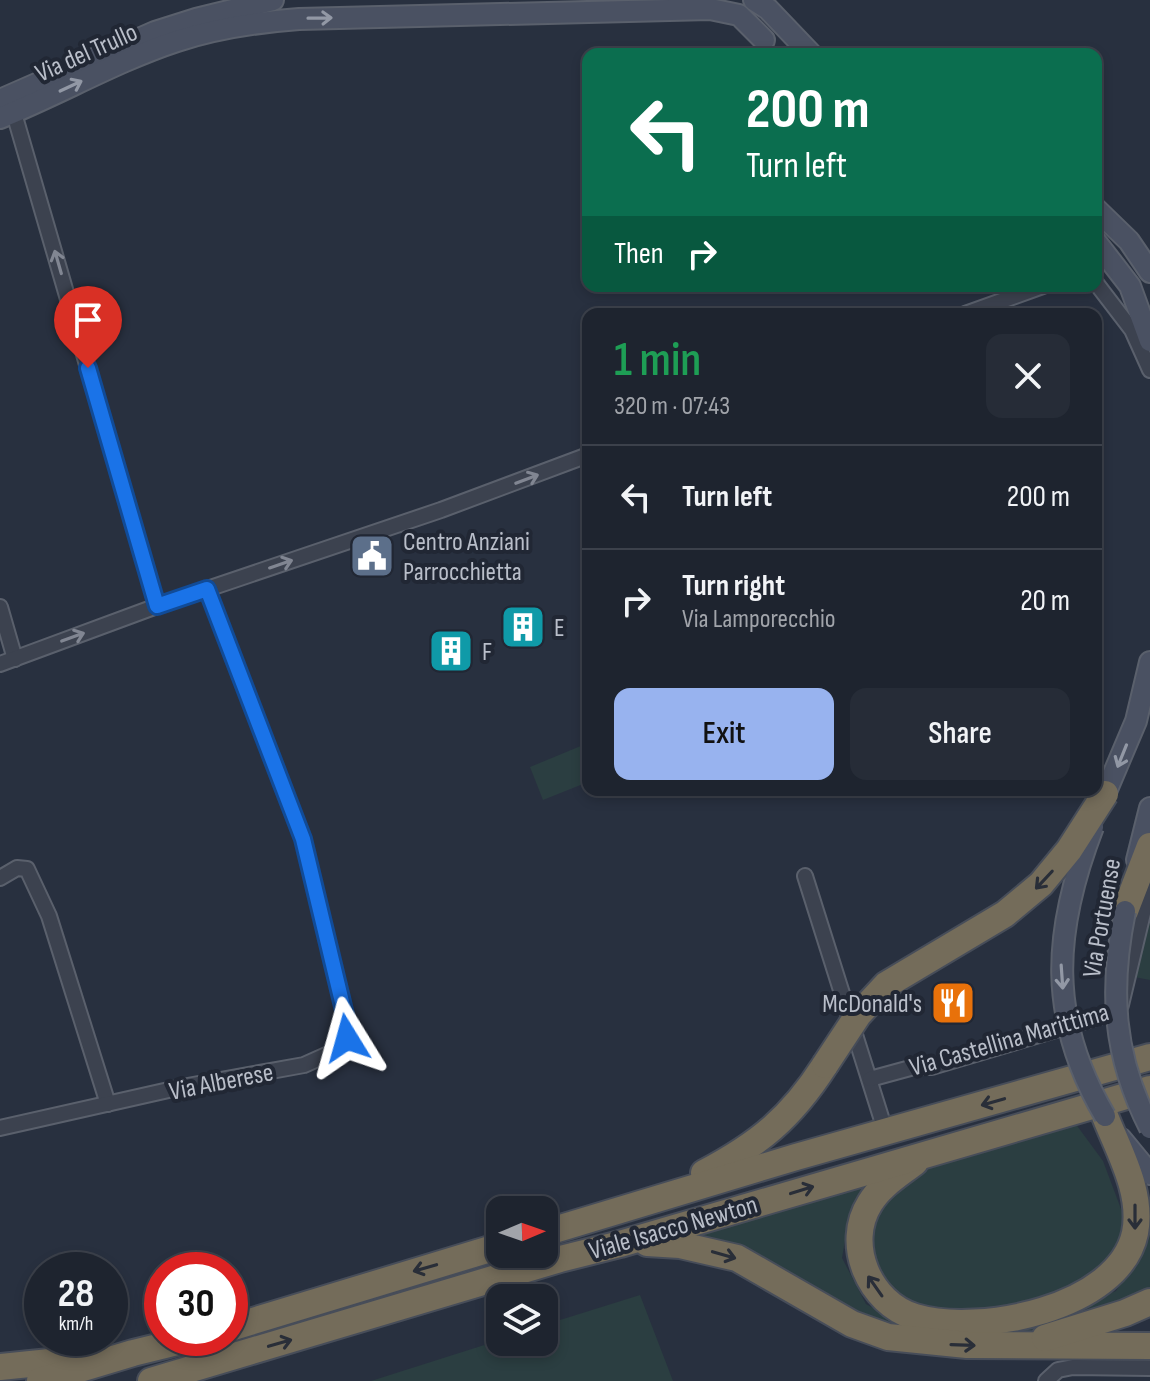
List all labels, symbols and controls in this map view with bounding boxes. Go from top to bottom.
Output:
one-way arrow [306,11,333,26]
street label: Via del Trullo [31,17,142,90]
text: 200 m [746,77,870,144]
one-way arrow [59,78,83,93]
icon: left [614,80,718,184]
text: Turn left [746,145,847,188]
icon: right [680,232,724,276]
text: Then [614,236,664,272]
one-way arrow [50,250,65,276]
pin [54,286,122,368]
icon: arrive [66,298,110,342]
text: 1 min [614,332,701,389]
button: close [986,334,1070,418]
text: 320 m · 07:43 [614,391,730,422]
one-way arrow [514,471,539,485]
icon: left [614,475,658,519]
text: Turn left [682,479,772,515]
text: 200 m [1007,479,1070,515]
place label: Centro Anziani Parrocchietta [403,527,530,588]
public building icon: Centro Anziani Parrocchietta [348,532,396,580]
one-way arrow [268,555,293,570]
text: Turn right [682,568,785,604]
icon: right [614,579,658,623]
text: 20 m [1020,583,1070,619]
building icon: E [499,603,547,651]
text: Via Lamporecchio [682,604,836,635]
place label: E [554,613,565,644]
building icon: F [427,627,475,675]
one-way arrow [60,629,85,644]
place label: F [482,637,492,668]
button: Exit [614,688,834,780]
button: Share [850,688,1070,780]
one-way arrow [1113,743,1128,767]
street label: Via Portuense [1077,856,1128,980]
one-way arrow [1035,870,1054,889]
one-way arrow [1055,963,1070,990]
restaurant icon: McDonald's [929,979,977,1027]
place label: McDonald's [822,989,922,1020]
position arrow [305,996,389,1080]
street label: Via Castellina Marittima [906,997,1113,1084]
street label: Via Alberese [167,1057,276,1108]
one-way arrow [980,1095,1006,1110]
one-way arrow [788,1182,814,1197]
street label: Viale Isacco Newton [586,1190,761,1267]
north arrow [486,1196,558,1268]
map controls [486,1196,558,1356]
one-way arrow [1127,1203,1143,1230]
one-way arrow [711,1248,737,1263]
speed limit sign: 30 [144,1252,248,1356]
one-way arrow [413,1261,439,1276]
text: 28 [58,1270,94,1318]
one-way arrow [867,1276,883,1298]
button: layers [486,1284,558,1356]
text: km/h [59,1312,93,1336]
one-way arrow [266,1335,292,1350]
one-way arrow [949,1337,976,1352]

